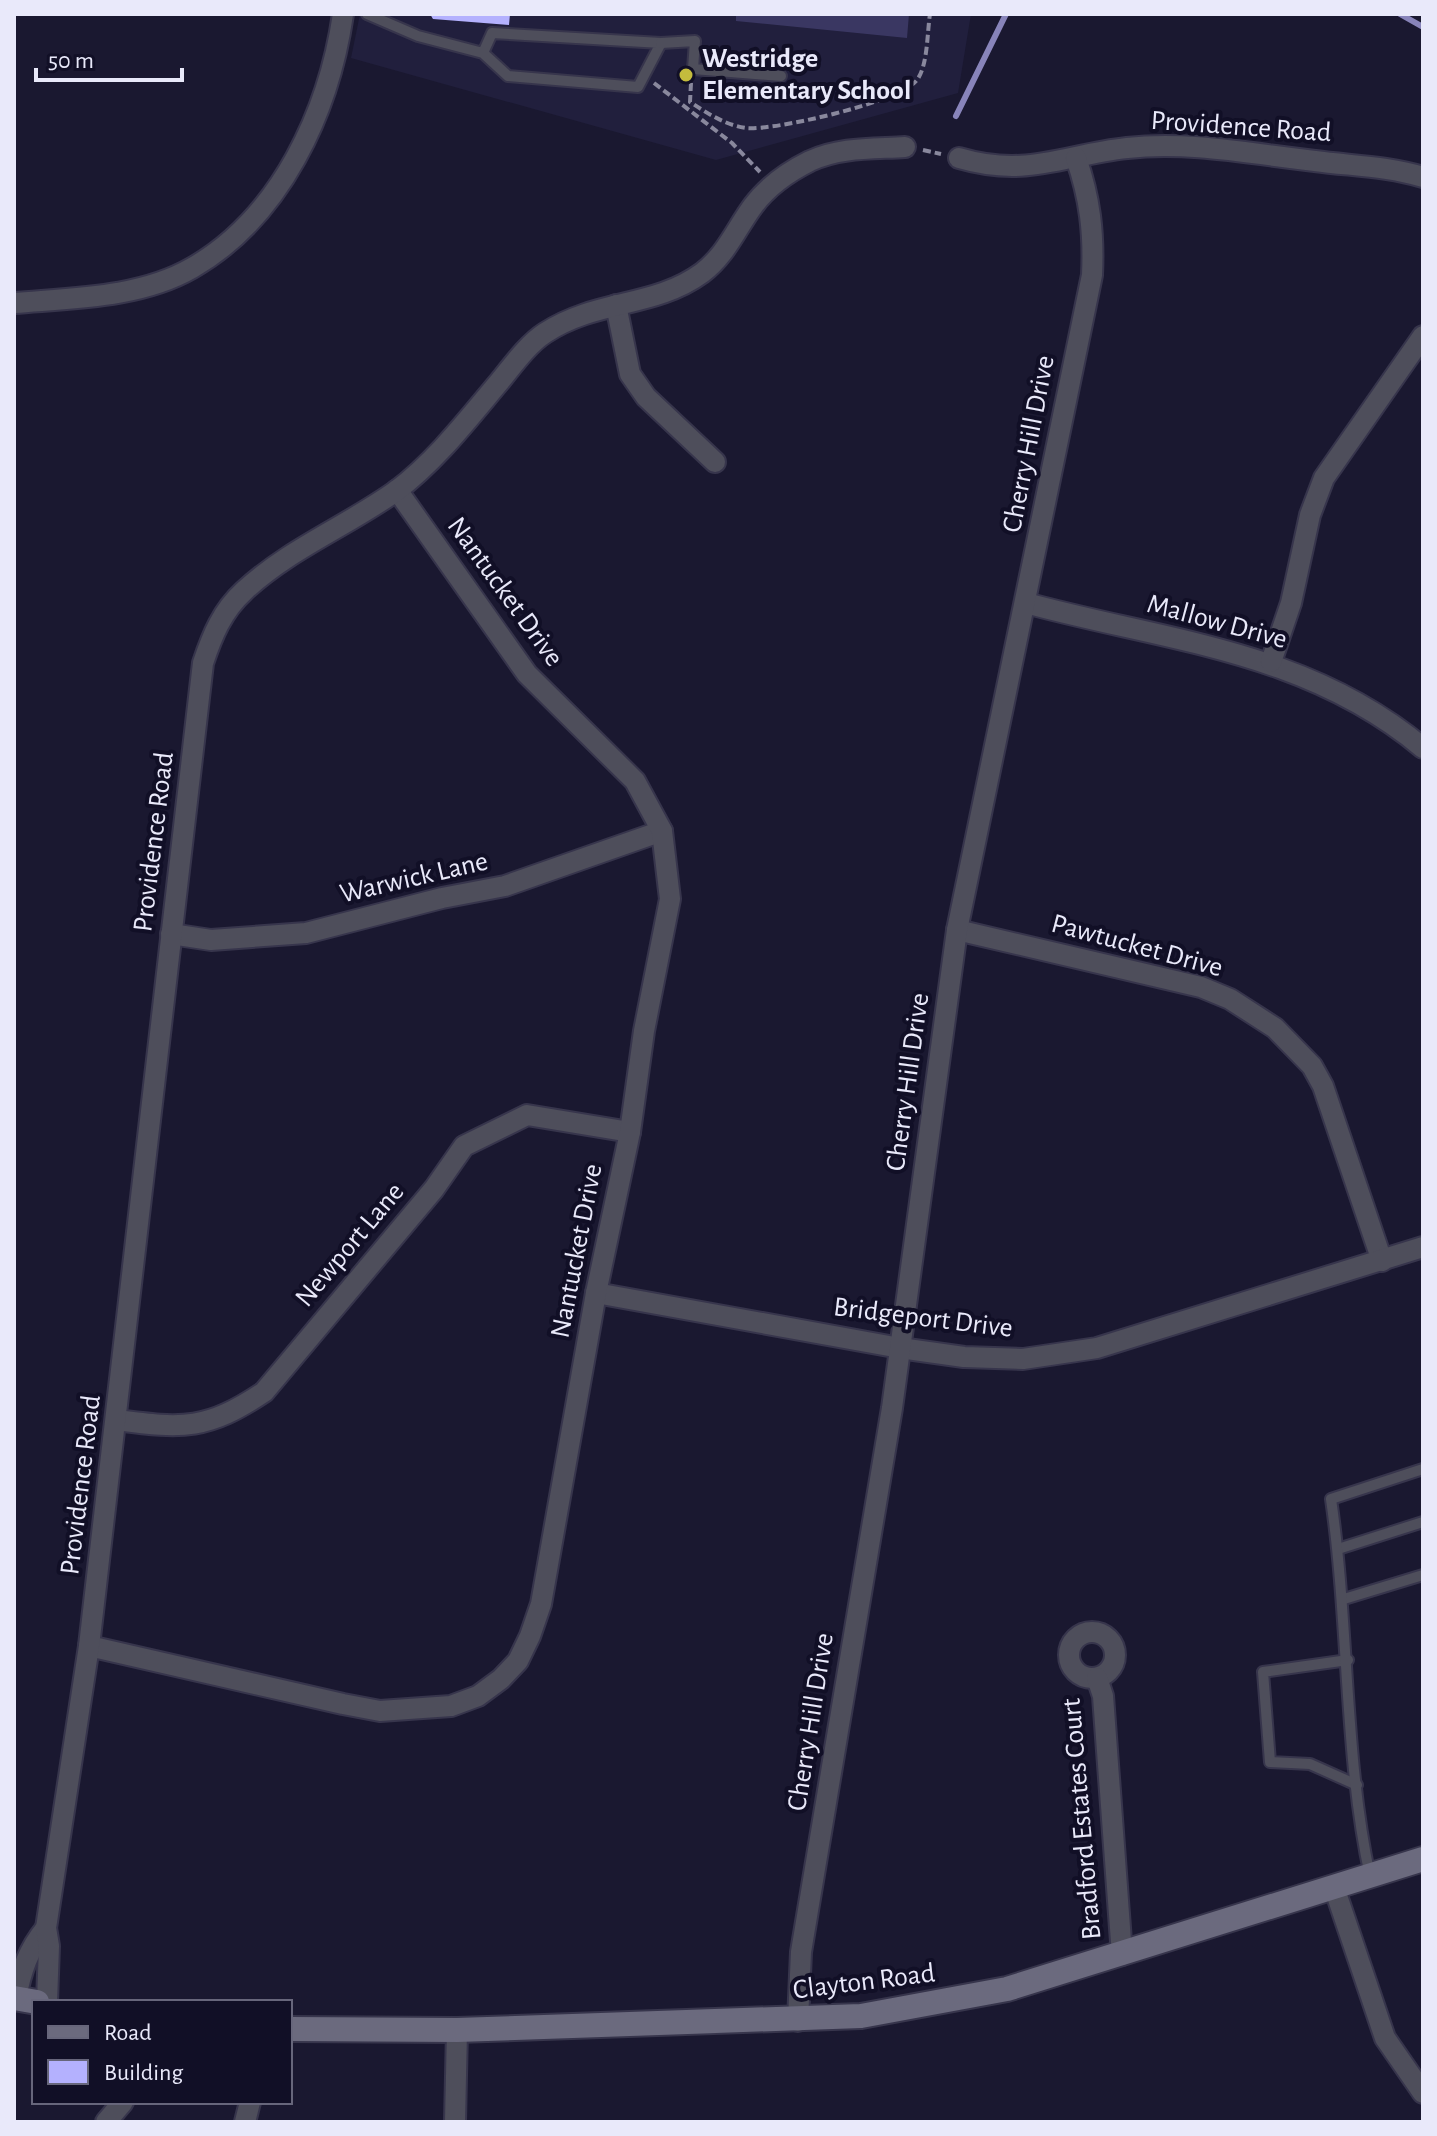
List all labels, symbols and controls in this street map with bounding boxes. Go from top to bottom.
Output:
scale bar [36,32,182,82]
place label: Westridge Elementary School [702,45,911,105]
text: 50 m [48,49,94,73]
marker: Westridge Elementary School [677,66,695,84]
street label: Providence Road [1150,107,1332,147]
street label: Cherry Hill Drive [998,353,1060,535]
street label: Nantucket Drive [442,512,568,672]
street label: Mallow Drive [1144,590,1290,654]
street label: Providence Road [129,750,179,934]
street label: Warwick Lane [337,847,491,909]
street label: Pawtucket Drive [1048,910,1226,982]
street label: Cherry Hill Drive [882,991,934,1173]
street label: Nantucket Drive [546,1162,608,1340]
street label: Newport Lane [290,1178,410,1312]
street label: Bridgeport Drive [832,1293,1014,1343]
street label: Providence Road [56,1393,106,1577]
street label: Cherry Hill Drive [783,1631,839,1813]
street label: Bradford Estates Court [1057,1697,1107,1941]
street label: Clayton Road [791,1959,937,2005]
legend [32,2000,292,2104]
text: Road [104,2021,152,2045]
text: Building [104,2061,183,2085]

